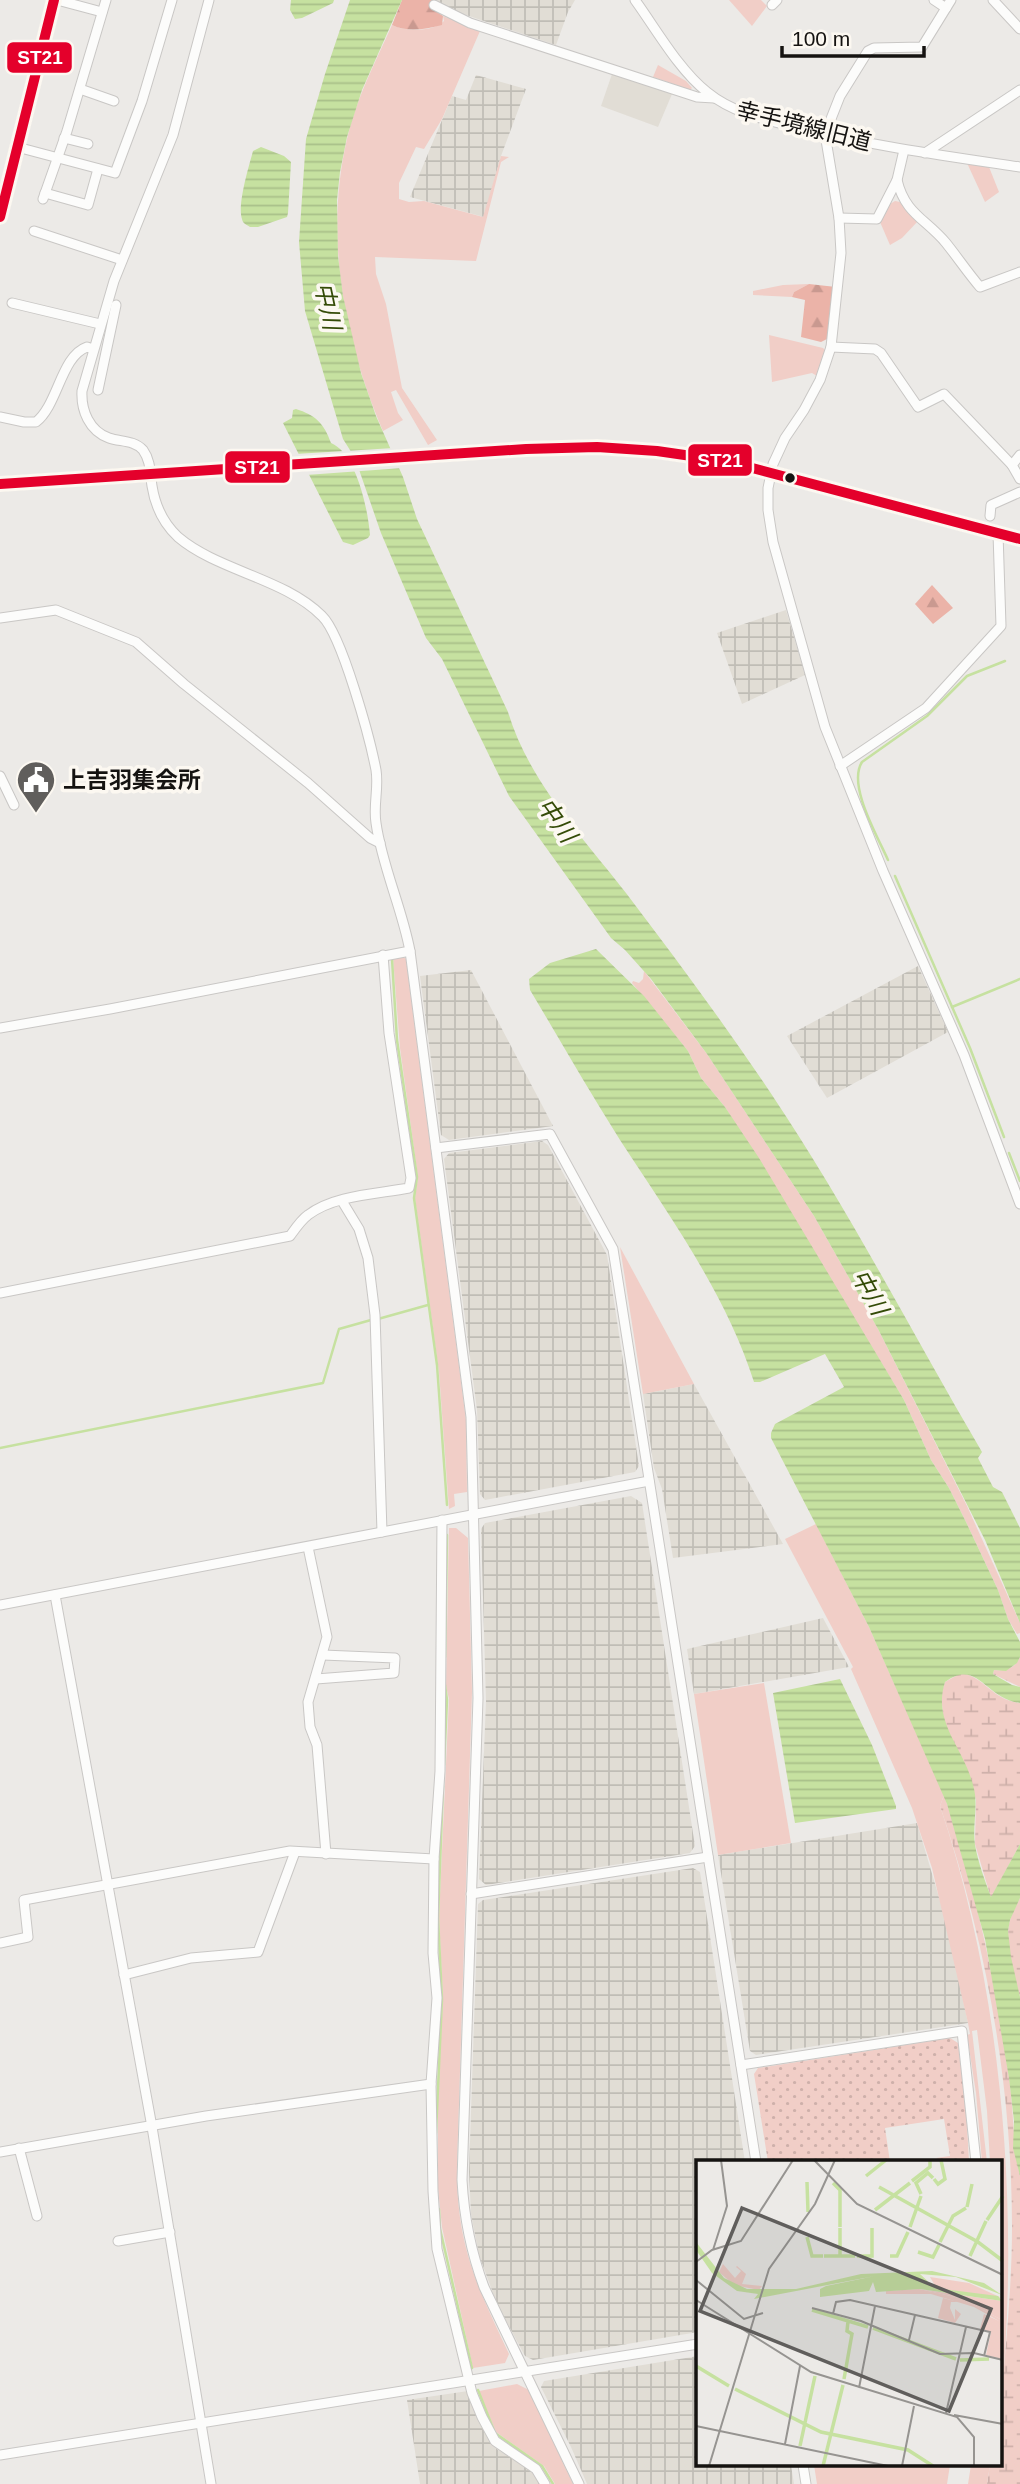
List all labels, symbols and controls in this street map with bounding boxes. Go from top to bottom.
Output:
scale bar [782,14,924,58]
text: 100 m [792,27,850,50]
line badge: ST21 [6,41,73,74]
text: ST21 [17,47,63,68]
street label: 幸手境線旧道 [734,97,874,155]
water label: 中川 [310,280,347,335]
line badge: ST21 [687,443,753,477]
line badge: ST21 [224,450,291,484]
text: ST21 [697,450,743,471]
text: ST21 [234,457,280,478]
unlabelled marker [783,471,797,485]
public building icon: 上吉羽集会所 [15,759,57,814]
place label: 上吉羽集会所 [63,767,201,793]
water label: 中川 [532,793,584,850]
water label: 中川 [847,1264,895,1322]
inset map [696,2160,1002,2466]

